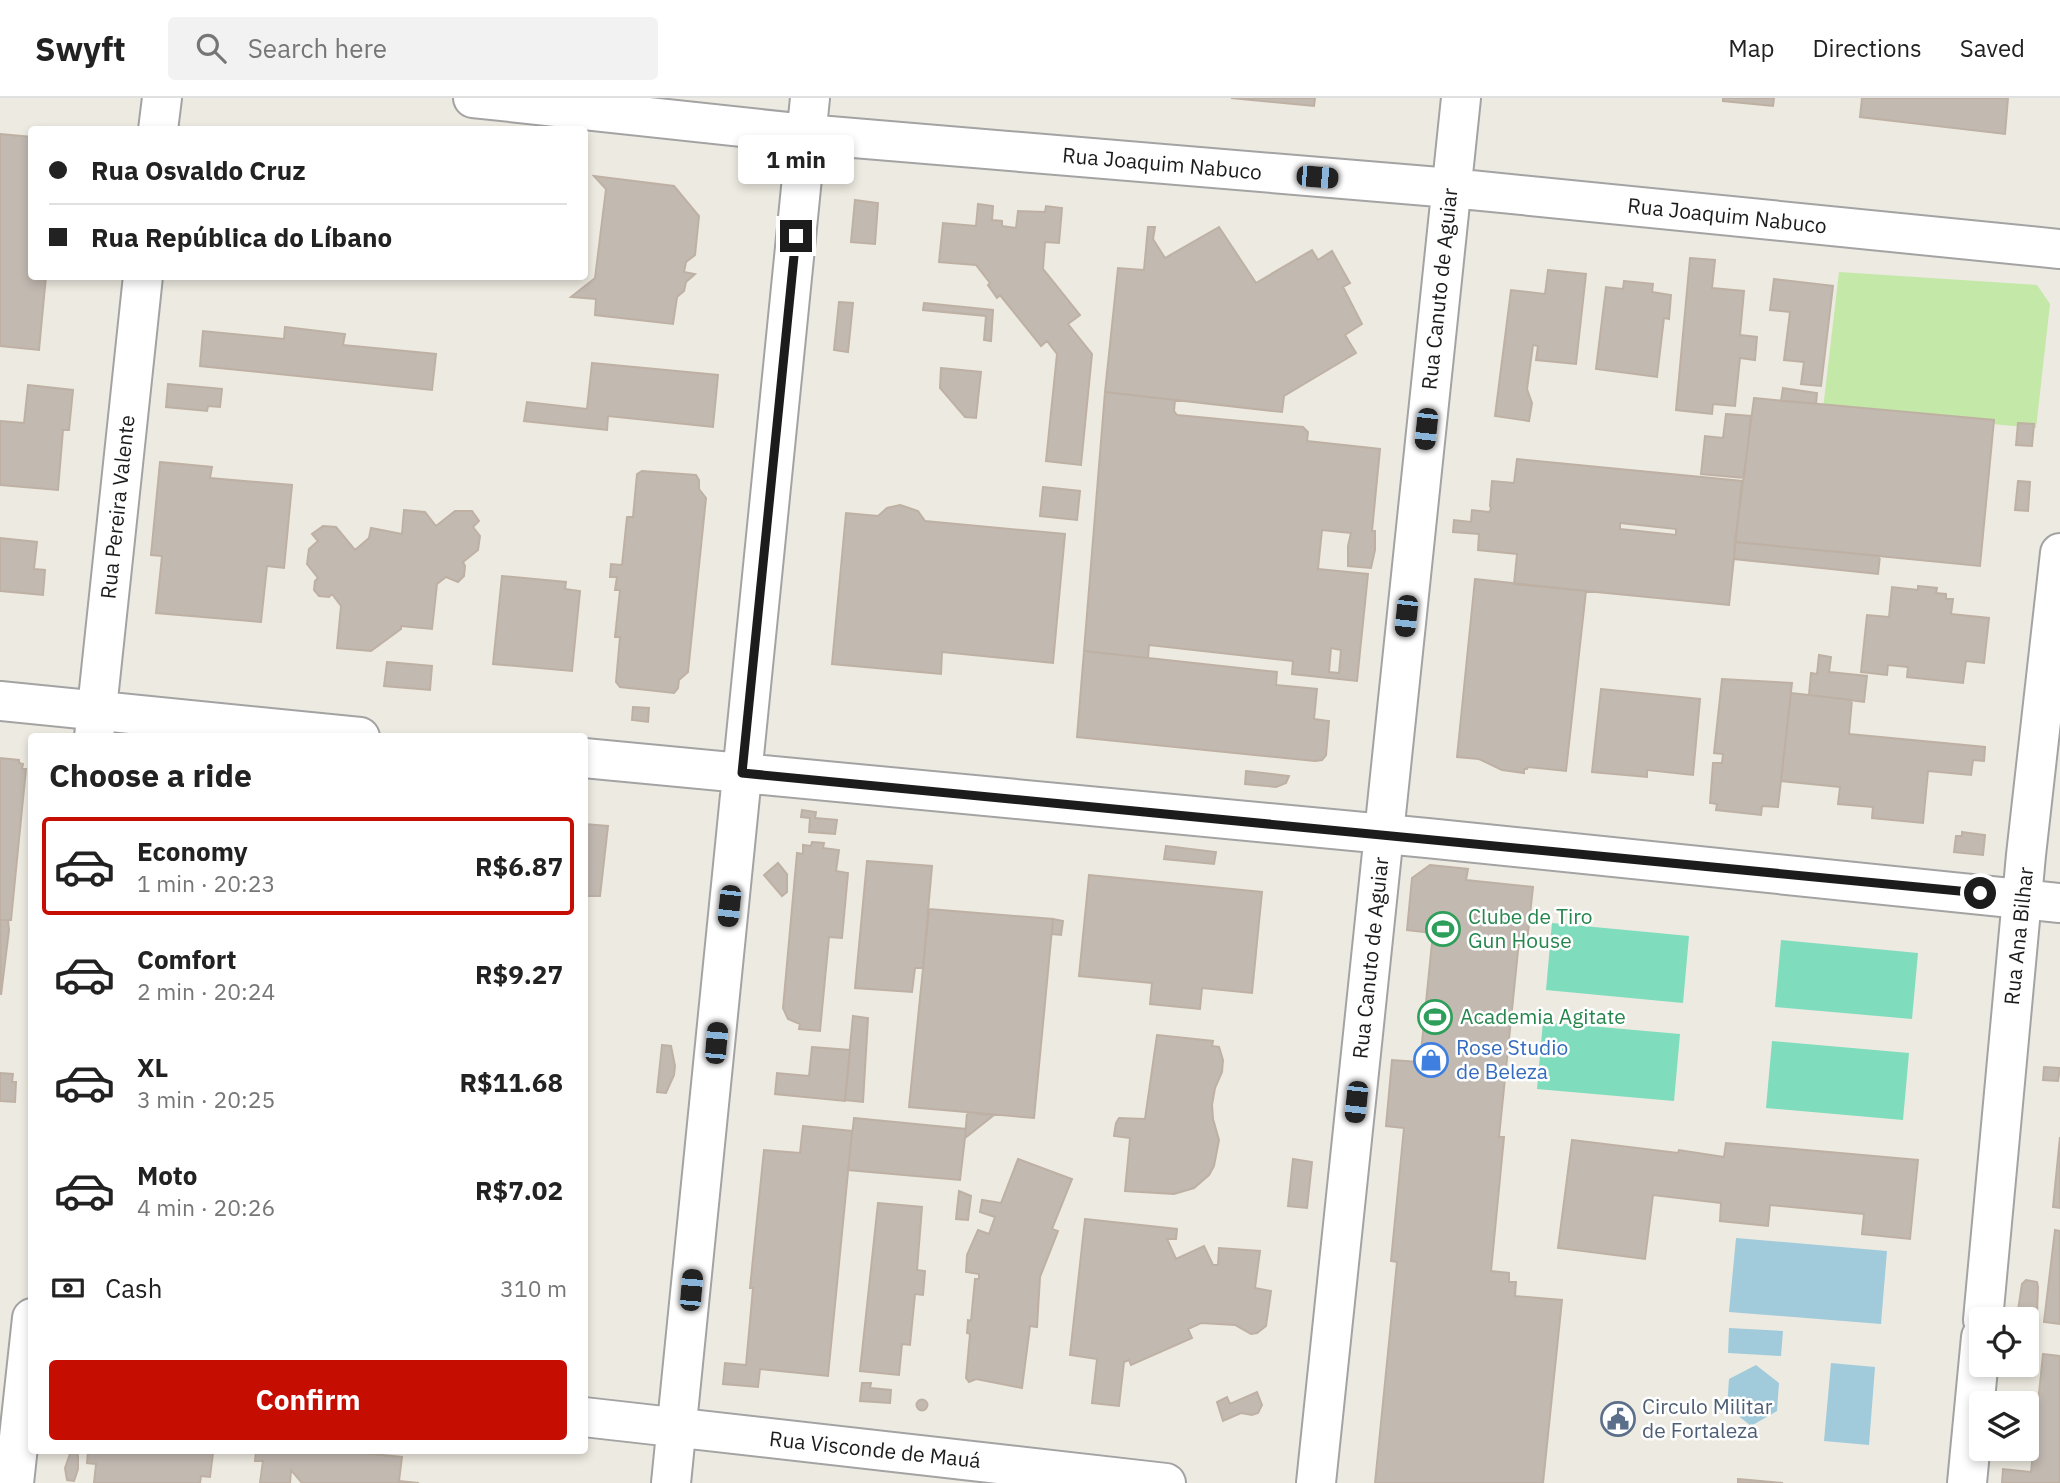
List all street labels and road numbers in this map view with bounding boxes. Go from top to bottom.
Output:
street label: Rua Joaquim Nabuco [1061,140,1263,186]
street label: Rua Canuto de Aguiar [1414,186,1464,391]
street label: Rua Joaquim Nabuco [1626,191,1828,239]
street label: Rua Pereira Valente [93,413,141,600]
street label: Rua Canuto de Aguiar [1345,855,1395,1060]
street label: Rua Ana Bilhar [1997,865,2039,1006]
street label: Rua Visconde de Mauá [768,1424,982,1474]

